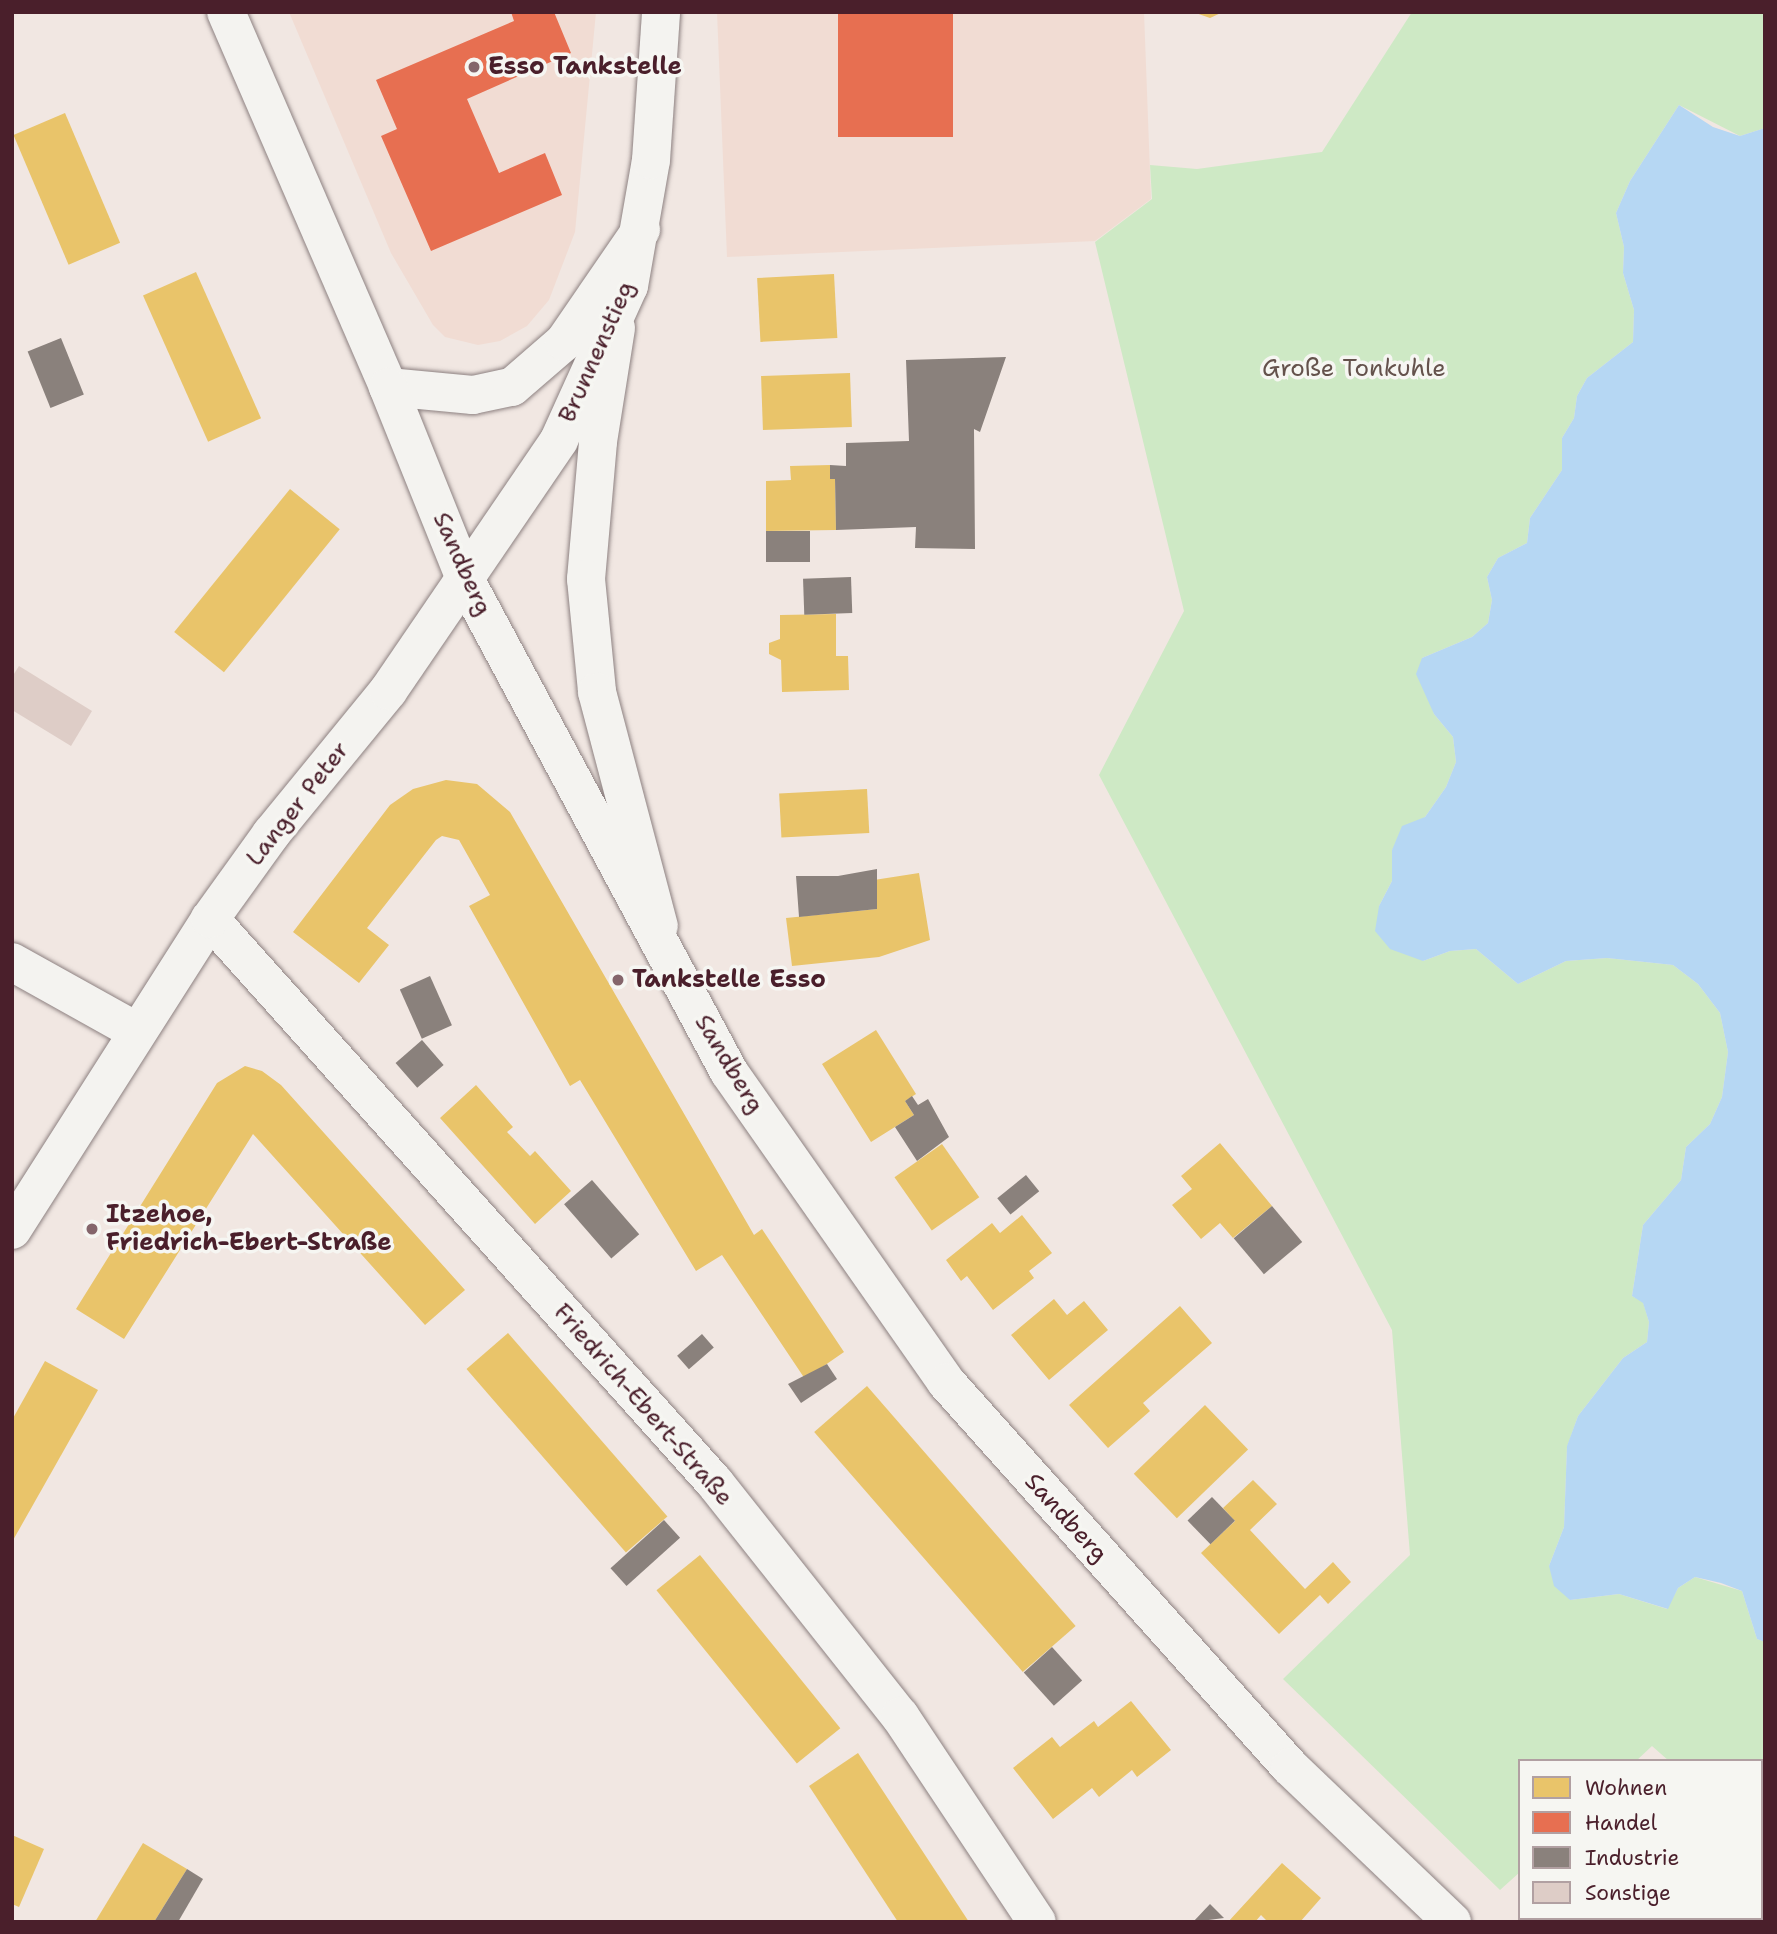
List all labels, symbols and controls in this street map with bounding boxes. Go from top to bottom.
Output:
place label: Esso Tankstelle [488,53,682,81]
marker: Esso Tankstelle [466,59,482,75]
street label: Brunnenstieg [553,277,641,427]
park label: Große Tonkuhle [1262,355,1446,383]
street label: Sandberg [426,508,498,620]
street label: Langer Peter [240,736,356,872]
place label: Tankstelle Esso [632,966,826,994]
marker: Tankstelle Esso [610,972,626,988]
street label: Sandberg [688,1009,770,1119]
place label: Itzehoe, Friedrich-Ebert-Straße [106,1201,392,1257]
marker: Itzehoe, Friedrich-Ebert-Straße [84,1221,100,1237]
street label: Friedrich-Ebert-Straße [547,1298,739,1512]
street label: Sandberg [1019,1468,1113,1568]
legend [1518,1759,1763,1920]
text: Wohnen [1585,1774,1667,1802]
text: Handel [1585,1809,1657,1837]
text: Industrie [1585,1844,1679,1872]
text: Sonstige [1585,1879,1671,1907]

